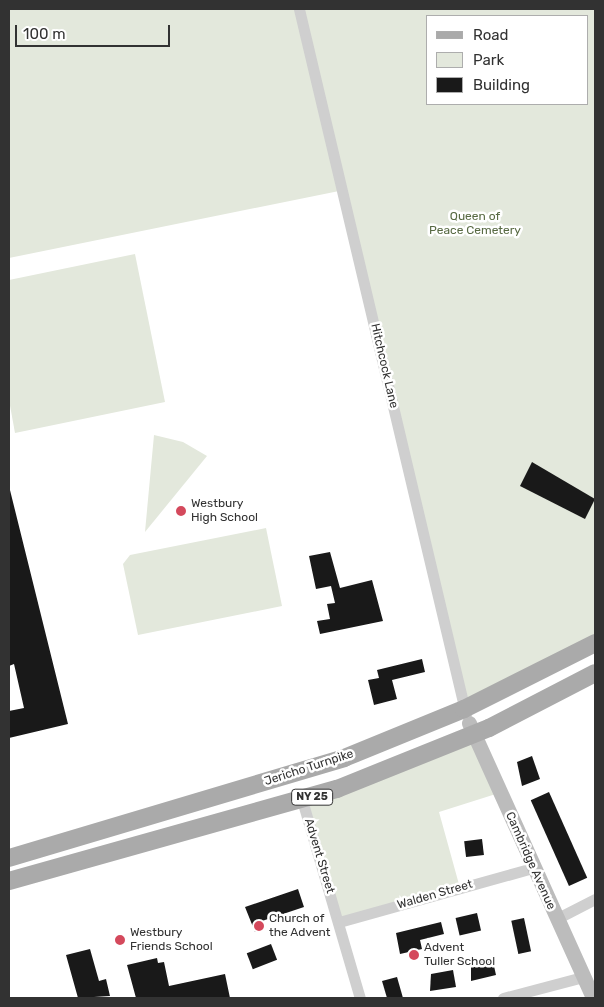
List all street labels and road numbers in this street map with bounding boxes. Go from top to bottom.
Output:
street label: Hitchcock Lane [367,322,401,410]
street label: Jericho Turnpike [262,747,356,789]
road number: NY 25 [291,789,333,806]
street label: Cambridge Avenue [502,810,558,912]
street label: Advent Street [301,817,337,895]
street label: Walden Street [396,877,474,913]

